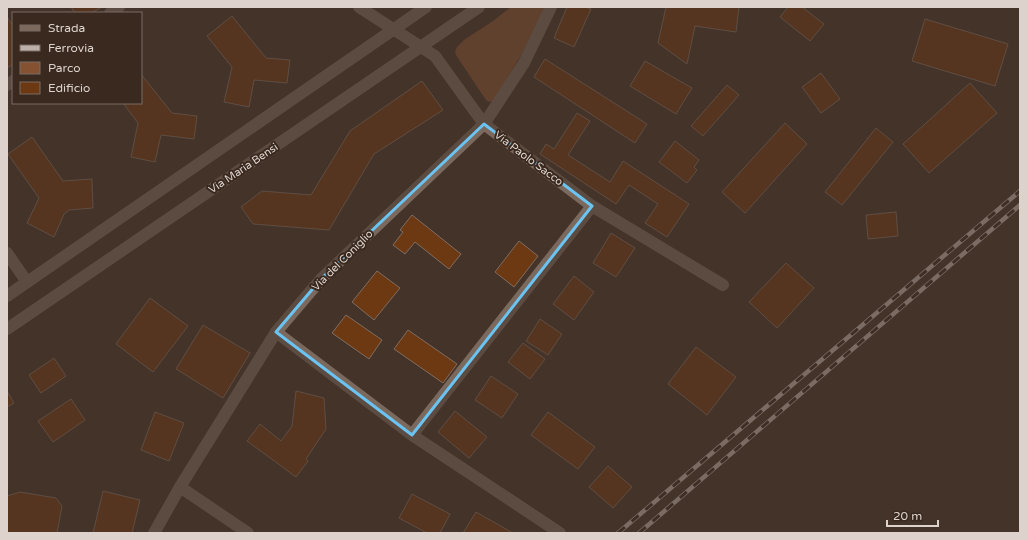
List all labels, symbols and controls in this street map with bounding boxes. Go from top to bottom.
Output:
legend [12,12,142,104]
text: Strada [48,21,85,35]
text: Ferrovia [48,41,94,55]
text: Parco [48,61,81,75]
text: Edificio [48,81,90,95]
street label: Via Paolo Sacco [492,128,566,189]
street label: Via Maria Bensi [206,140,280,196]
street label: Via del Coniglio [309,227,376,294]
scale bar [887,502,938,528]
text: 20 m [893,509,922,523]

